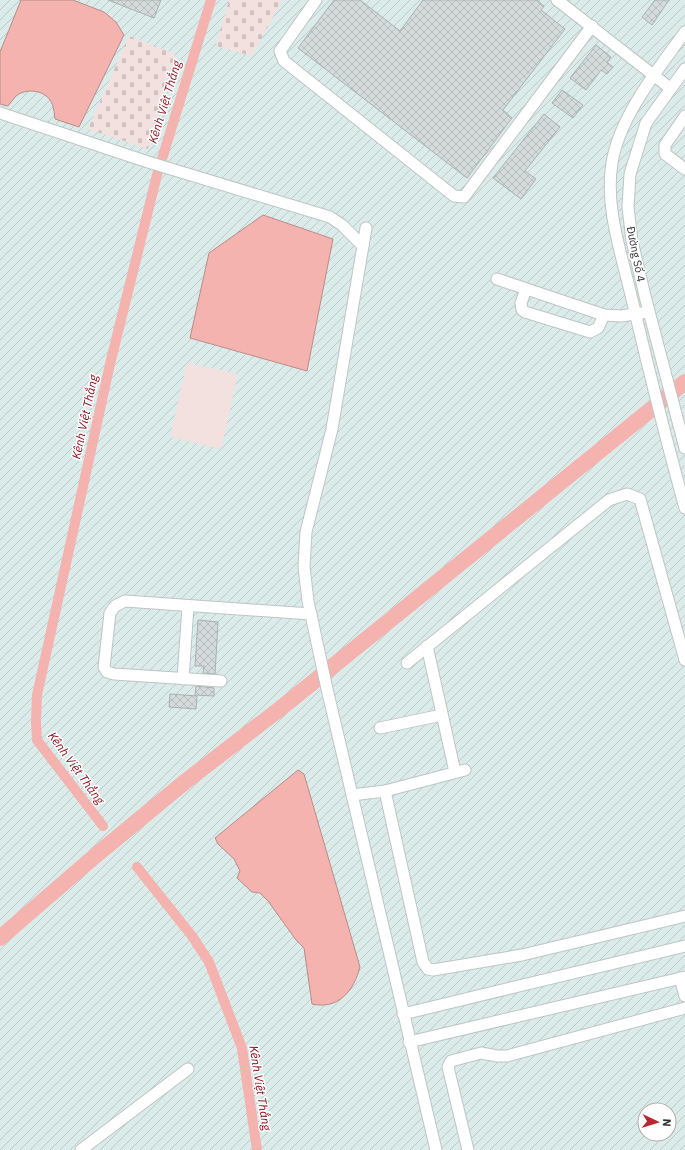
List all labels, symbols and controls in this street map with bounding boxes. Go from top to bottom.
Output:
water label: Kênh Việt Thắng [145,58,185,145]
street label: Đường Số 4 [624,225,648,283]
water label: Kênh Việt Thắng [68,372,101,460]
water label: Kênh Việt Thắng [45,729,108,808]
water label: Kênh Việt Thắng [246,1044,275,1132]
north arrow [637,1102,677,1142]
text: N [660,1118,674,1127]

